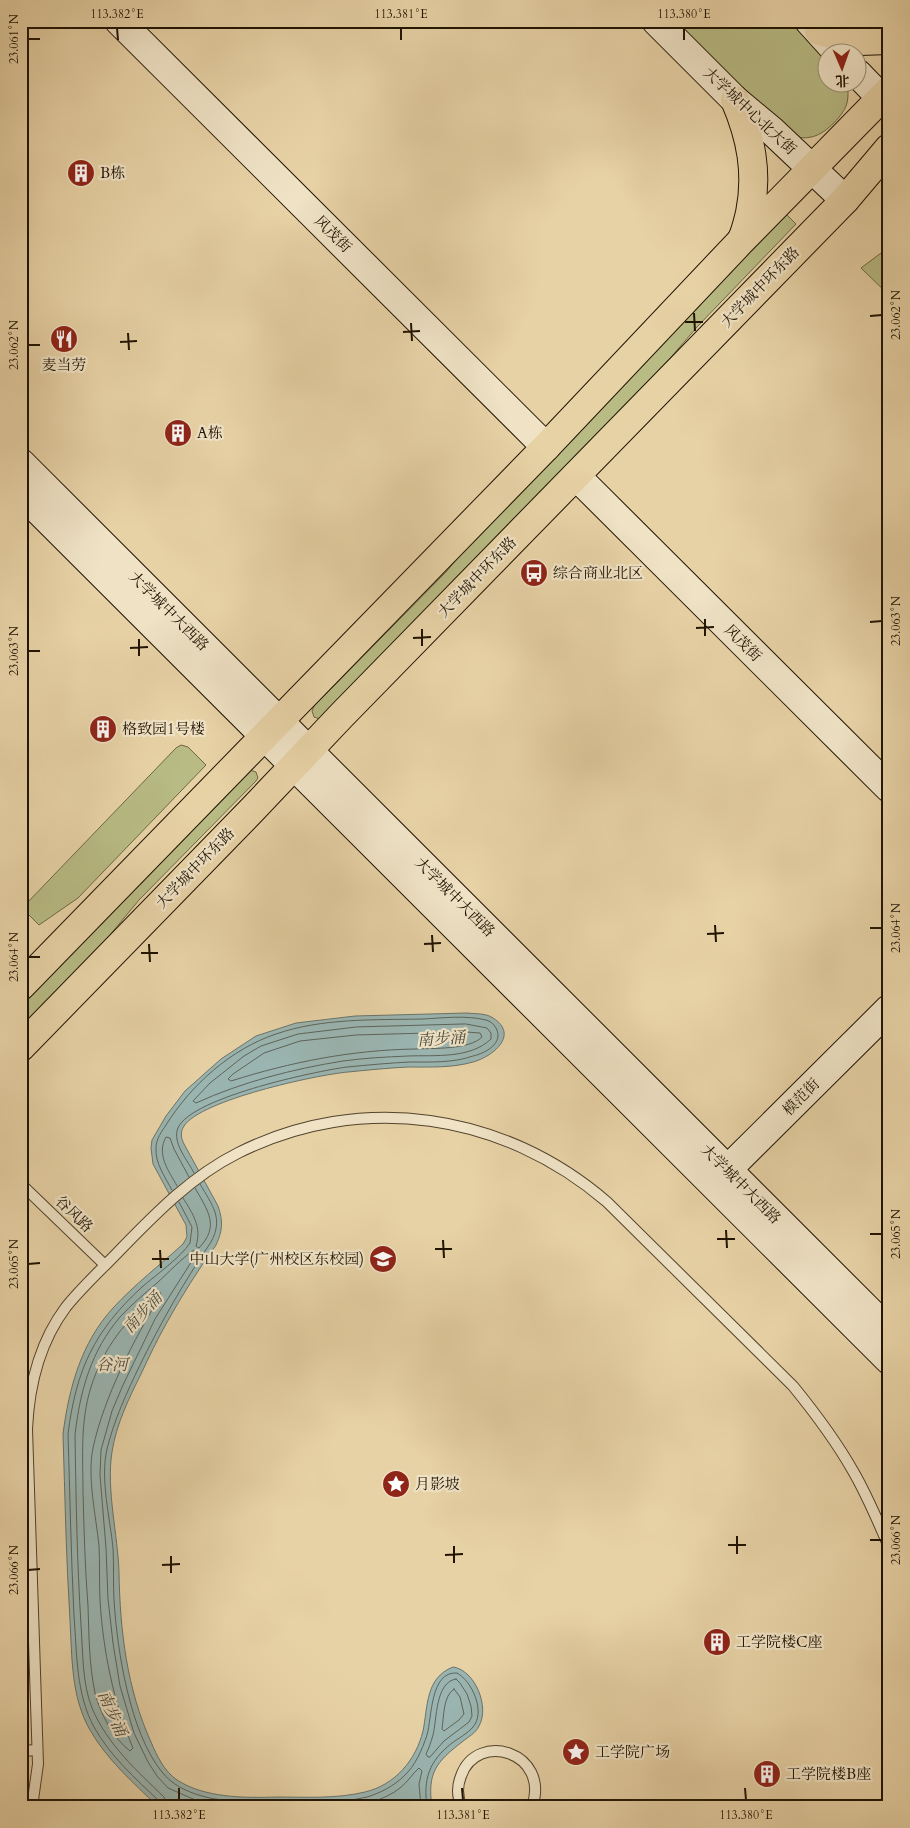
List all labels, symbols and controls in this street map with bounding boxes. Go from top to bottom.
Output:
text: 113.382°E [90,6,144,22]
text: 113.381°E [374,6,428,22]
text: 113.380°E [657,6,711,22]
text: 23.061°N [6,13,22,64]
north arrow [818,42,868,92]
street label: 大学城中心北大街 [699,63,801,159]
text: 北 [835,71,850,90]
building icon: B栋 [66,158,96,188]
place label: B栋 [100,163,125,183]
street label: 风茂街 [310,211,356,257]
street label: 大学城中环东路 [716,242,804,332]
text: 23.062°N [888,289,904,340]
text: 23.062°N [6,319,22,370]
restaurant icon: 麦当劳 [49,324,79,354]
place label: 麦当劳 [41,355,87,375]
building icon: A栋 [163,418,193,448]
place label: A栋 [197,423,223,443]
street label: 大学城中环东路 [433,532,521,622]
bus stop icon: 综合商业北区 [519,558,549,588]
place label: 综合商业北区 [553,563,643,583]
street label: 大学城中大西路 [125,567,213,655]
text: 23.063°N [888,595,904,646]
street label: 风茂街 [720,620,766,666]
text: 23.063°N [6,625,22,676]
building icon: 格致园1号楼 [88,714,118,744]
place label: 格致园1号楼 [122,719,205,739]
street label: 大学城中环东路 [151,823,239,913]
street label: 大学城中大西路 [411,853,499,941]
text: 23.064°N [888,902,904,953]
text: 23.064°N [6,931,22,982]
water label: 南步涌 [416,1026,468,1052]
street label: 模范街 [778,1074,824,1120]
street label: 大学城中大西路 [697,1140,785,1228]
street label: 谷风路 [51,1191,97,1237]
text: 23.065°N [888,1208,904,1259]
text: 23.065°N [6,1238,22,1289]
school or university icon: 中山大学(广州校区东校园) [368,1244,398,1274]
place label: 中山大学(广州校区东校园) [189,1249,364,1269]
water label: 南步涌 [118,1286,169,1338]
water label: 谷河 [96,1354,131,1376]
place icon: 月影坡 [381,1469,411,1499]
place label: 月影坡 [415,1474,460,1494]
text: 23.066°N [888,1514,904,1565]
text: 23.066°N [6,1544,22,1595]
building icon: 工学院楼C座 [702,1627,732,1657]
place label: 工学院楼C座 [736,1632,822,1652]
water label: 南步涌 [92,1687,133,1742]
place icon: 工学院广场 [561,1737,591,1767]
place label: 工学院广场 [595,1742,670,1762]
building icon: 工学院楼B座 [752,1759,782,1789]
place label: 工学院楼B座 [786,1764,871,1784]
text: 113.382°E [152,1807,206,1823]
text: 113.381°E [436,1807,490,1823]
text: 113.380°E [719,1807,773,1823]

